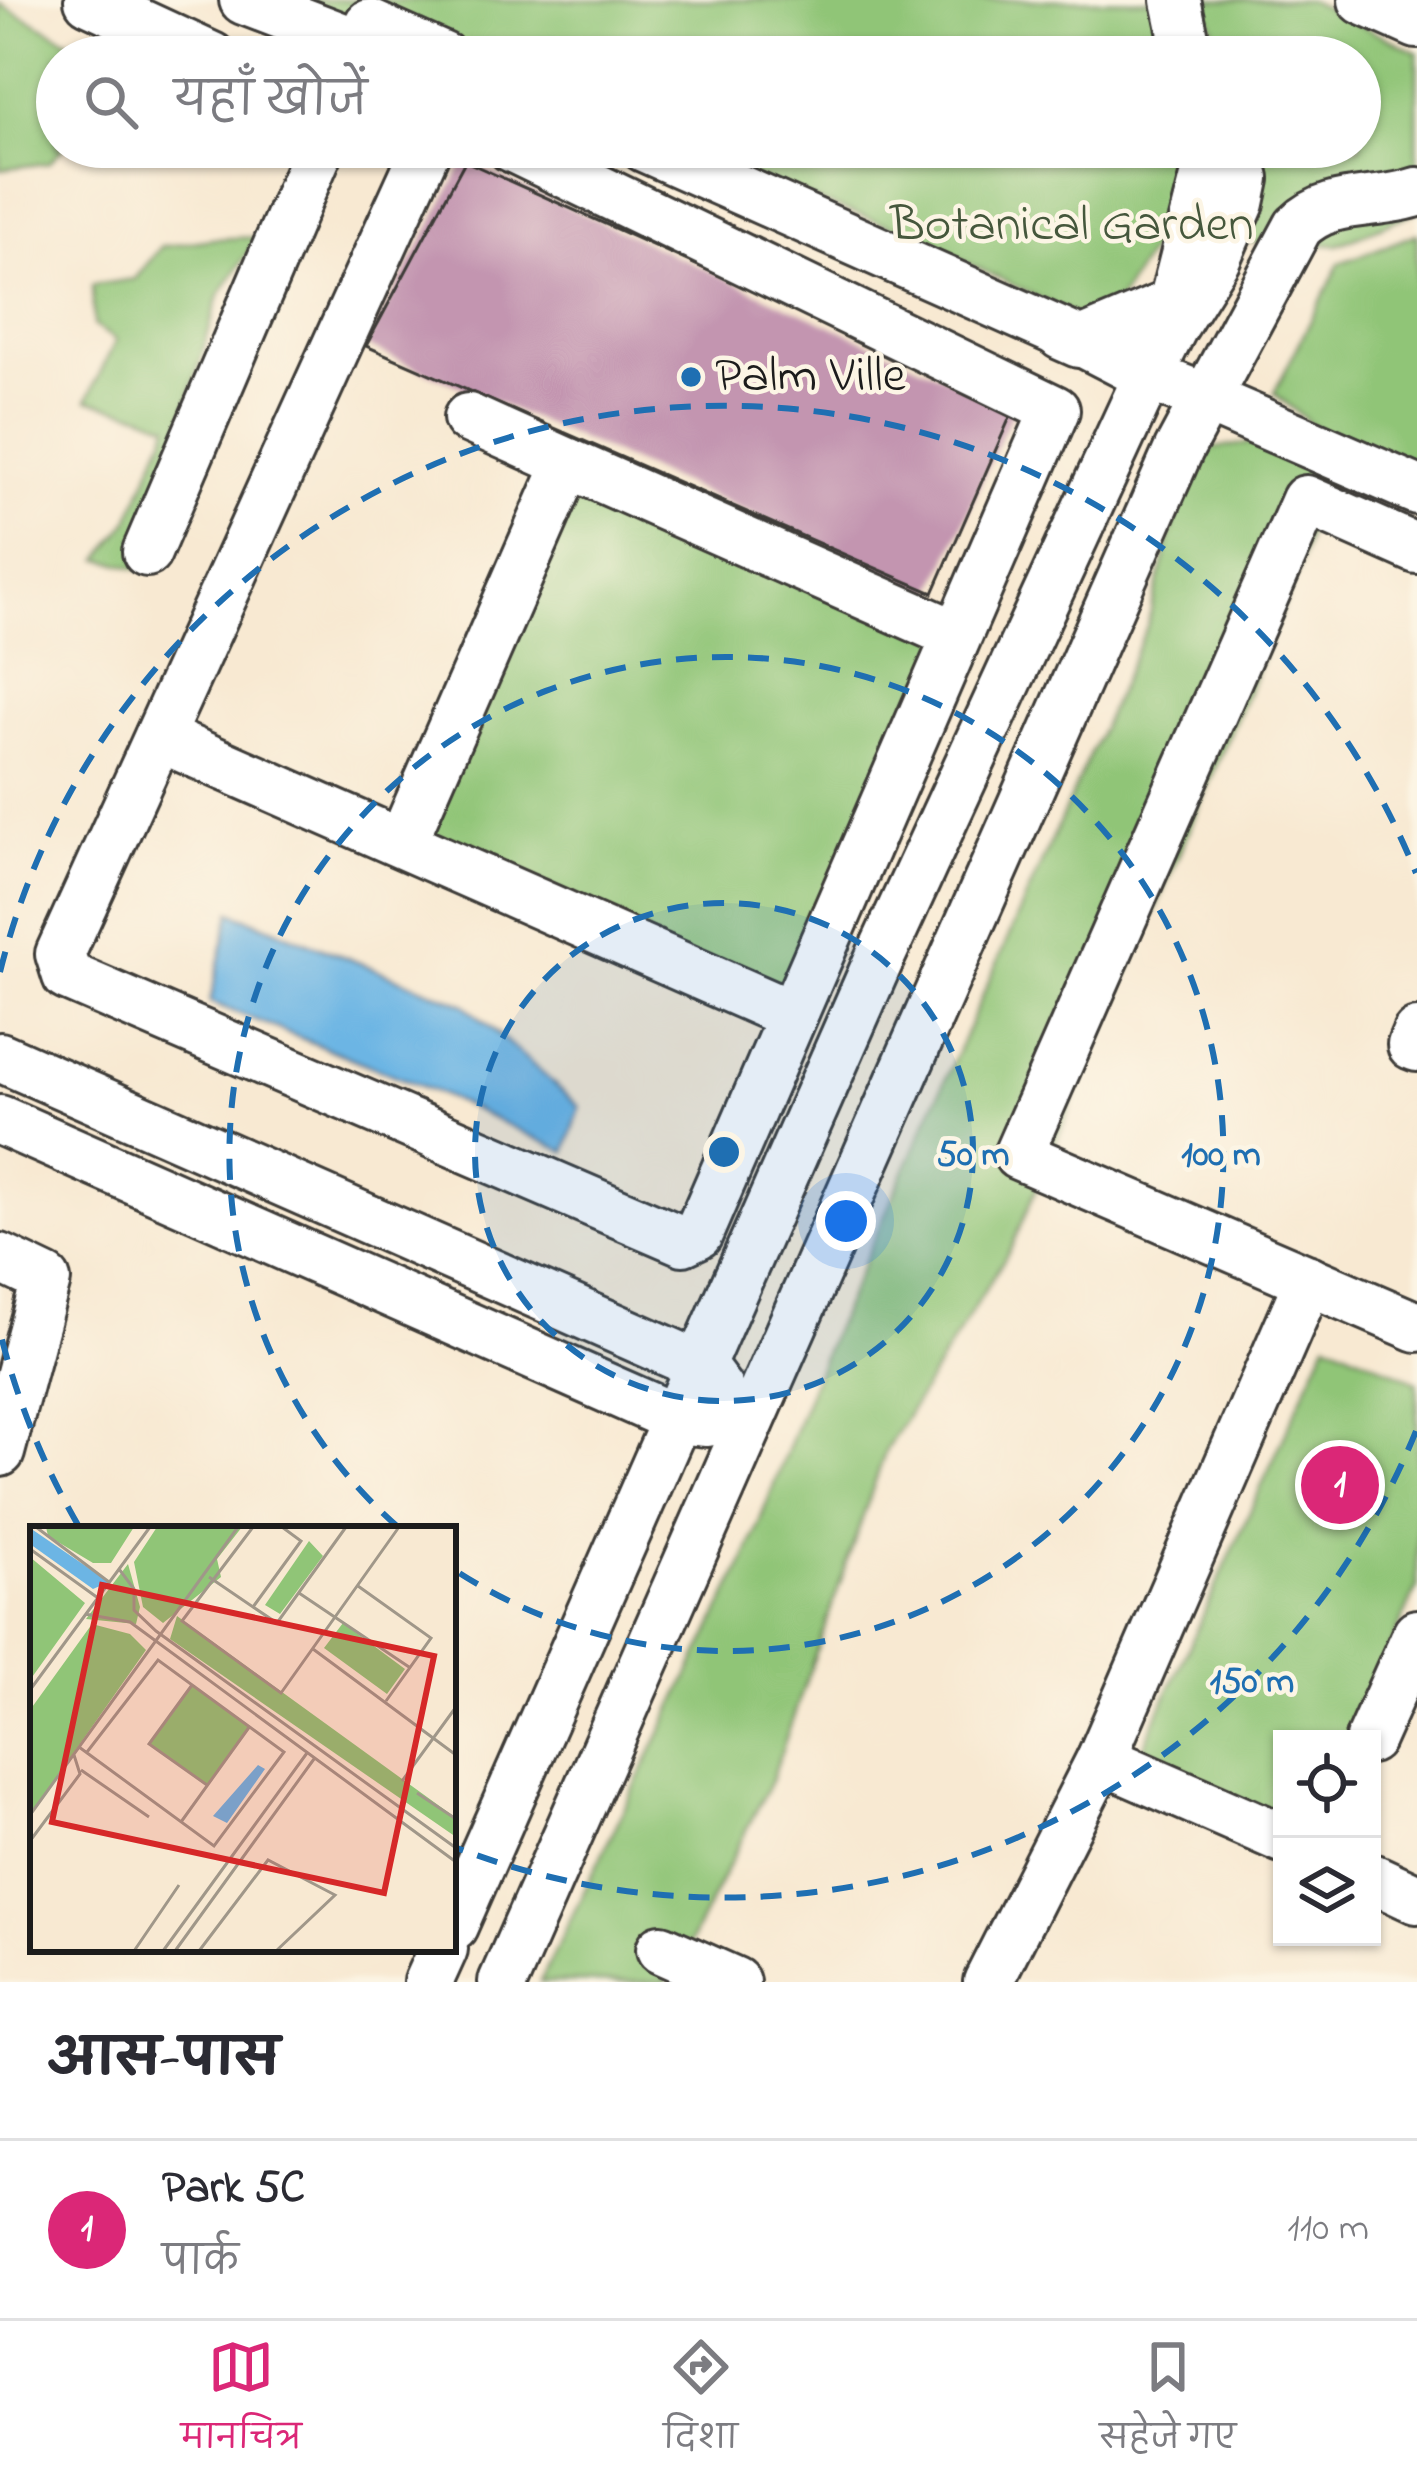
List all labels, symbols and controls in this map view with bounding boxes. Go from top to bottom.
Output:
search box [36,36,1381,168]
icon: search [78,69,144,135]
text: यहाँ खोजें [174,70,367,136]
park label: Botanical Garden [888,189,1254,264]
place label: Palm Ville [715,340,906,415]
marker: Palm Ville [678,364,704,390]
text: 50 m [936,1130,1010,1183]
text: 100 m [1181,1130,1261,1183]
centre of rings [703,1131,745,1173]
your location [816,1191,876,1251]
pin: 1 [1301,1440,1379,1530]
inset map [30,1526,456,1952]
text: 150 m [1210,1657,1294,1710]
map controls [1273,1730,1381,1946]
button: locate [1273,1730,1381,1838]
button: layers [1273,1838,1381,1946]
text: आस-पास [48,2024,280,2099]
text: Park 5C [162,2157,305,2223]
text: 1 [81,2201,93,2258]
text: 110 m [1287,2201,1369,2258]
text: पार्क [162,2235,239,2292]
tab: मानचित्र [181,2334,302,2473]
tab: दिशा [663,2334,738,2473]
tab: सहेजे गए [1099,2334,1236,2473]

